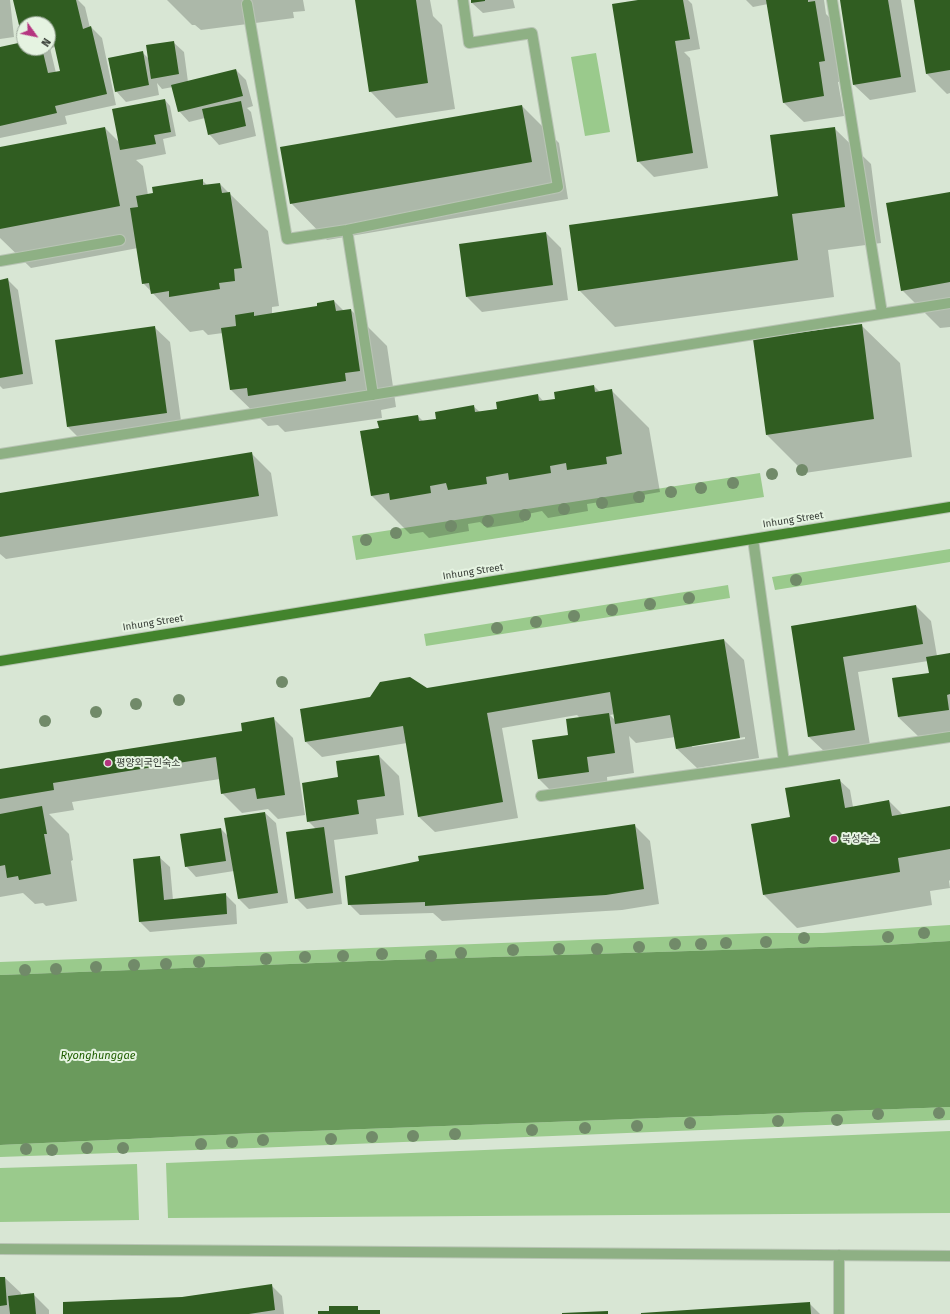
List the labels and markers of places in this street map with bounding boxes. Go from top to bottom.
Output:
place label: 평양외국인숙소 [116,757,180,769]
marker: 평양외국인숙소 [103,758,113,768]
place label: 북성숙소 [842,833,879,845]
marker: 북성숙소 [829,834,839,844]

